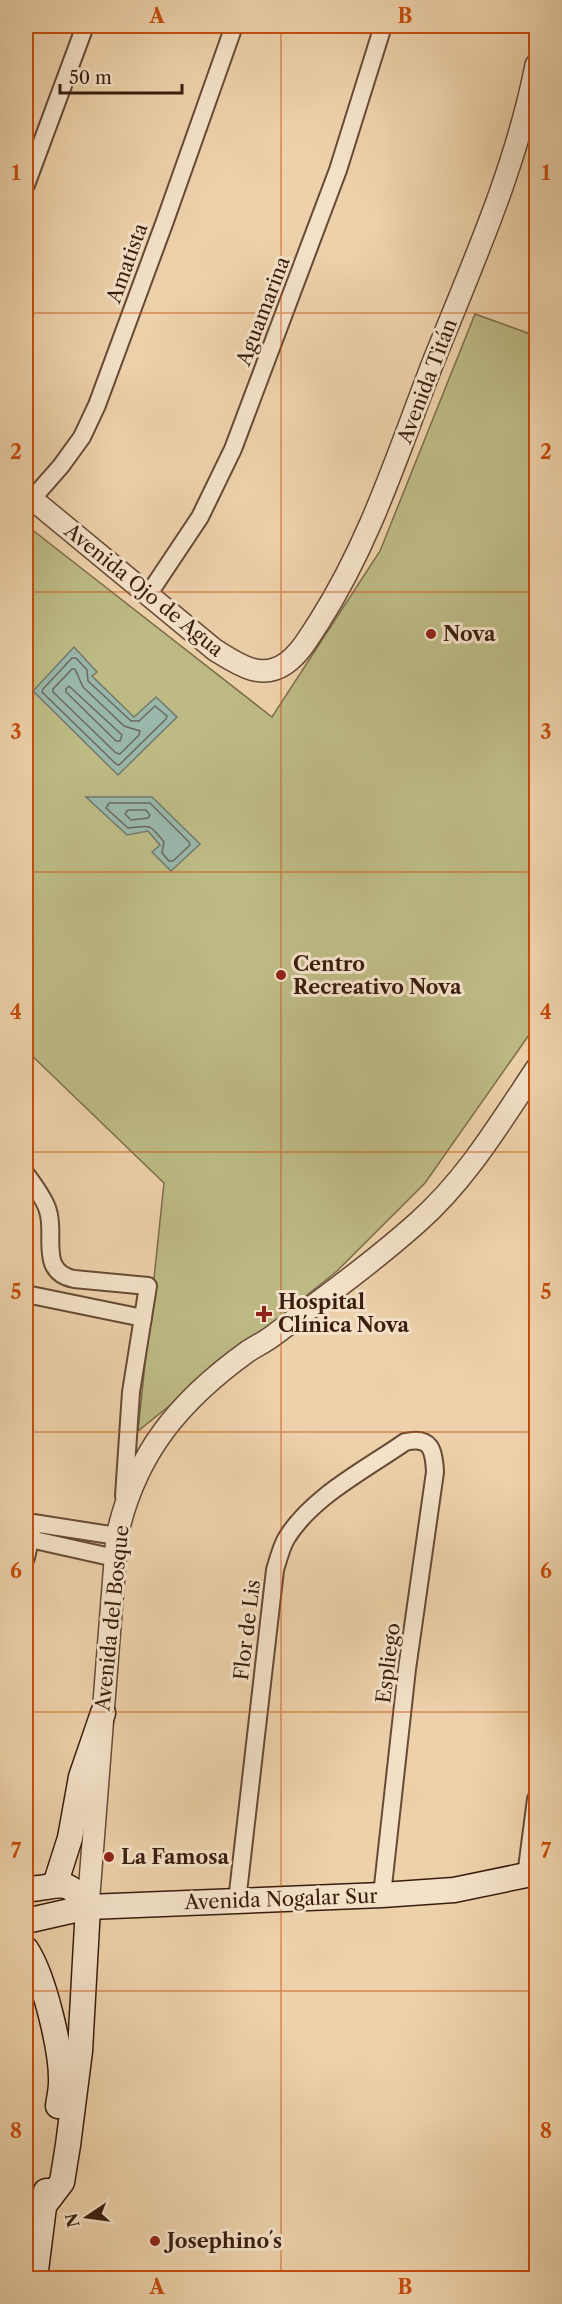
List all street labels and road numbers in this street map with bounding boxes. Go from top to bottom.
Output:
street label: Amatista [101,219,153,307]
street label: Aguamarina [231,253,295,370]
street label: Avenida Titán [392,315,462,448]
street label: Avenida Ojo de Agua [59,518,229,662]
street label: Avenida del Bosque [90,1524,134,1713]
street label: Flor de Lis [229,1578,265,1682]
street label: Espliego [371,1621,405,1705]
street label: Avenida Nogalar Sur [183,1884,379,1914]

